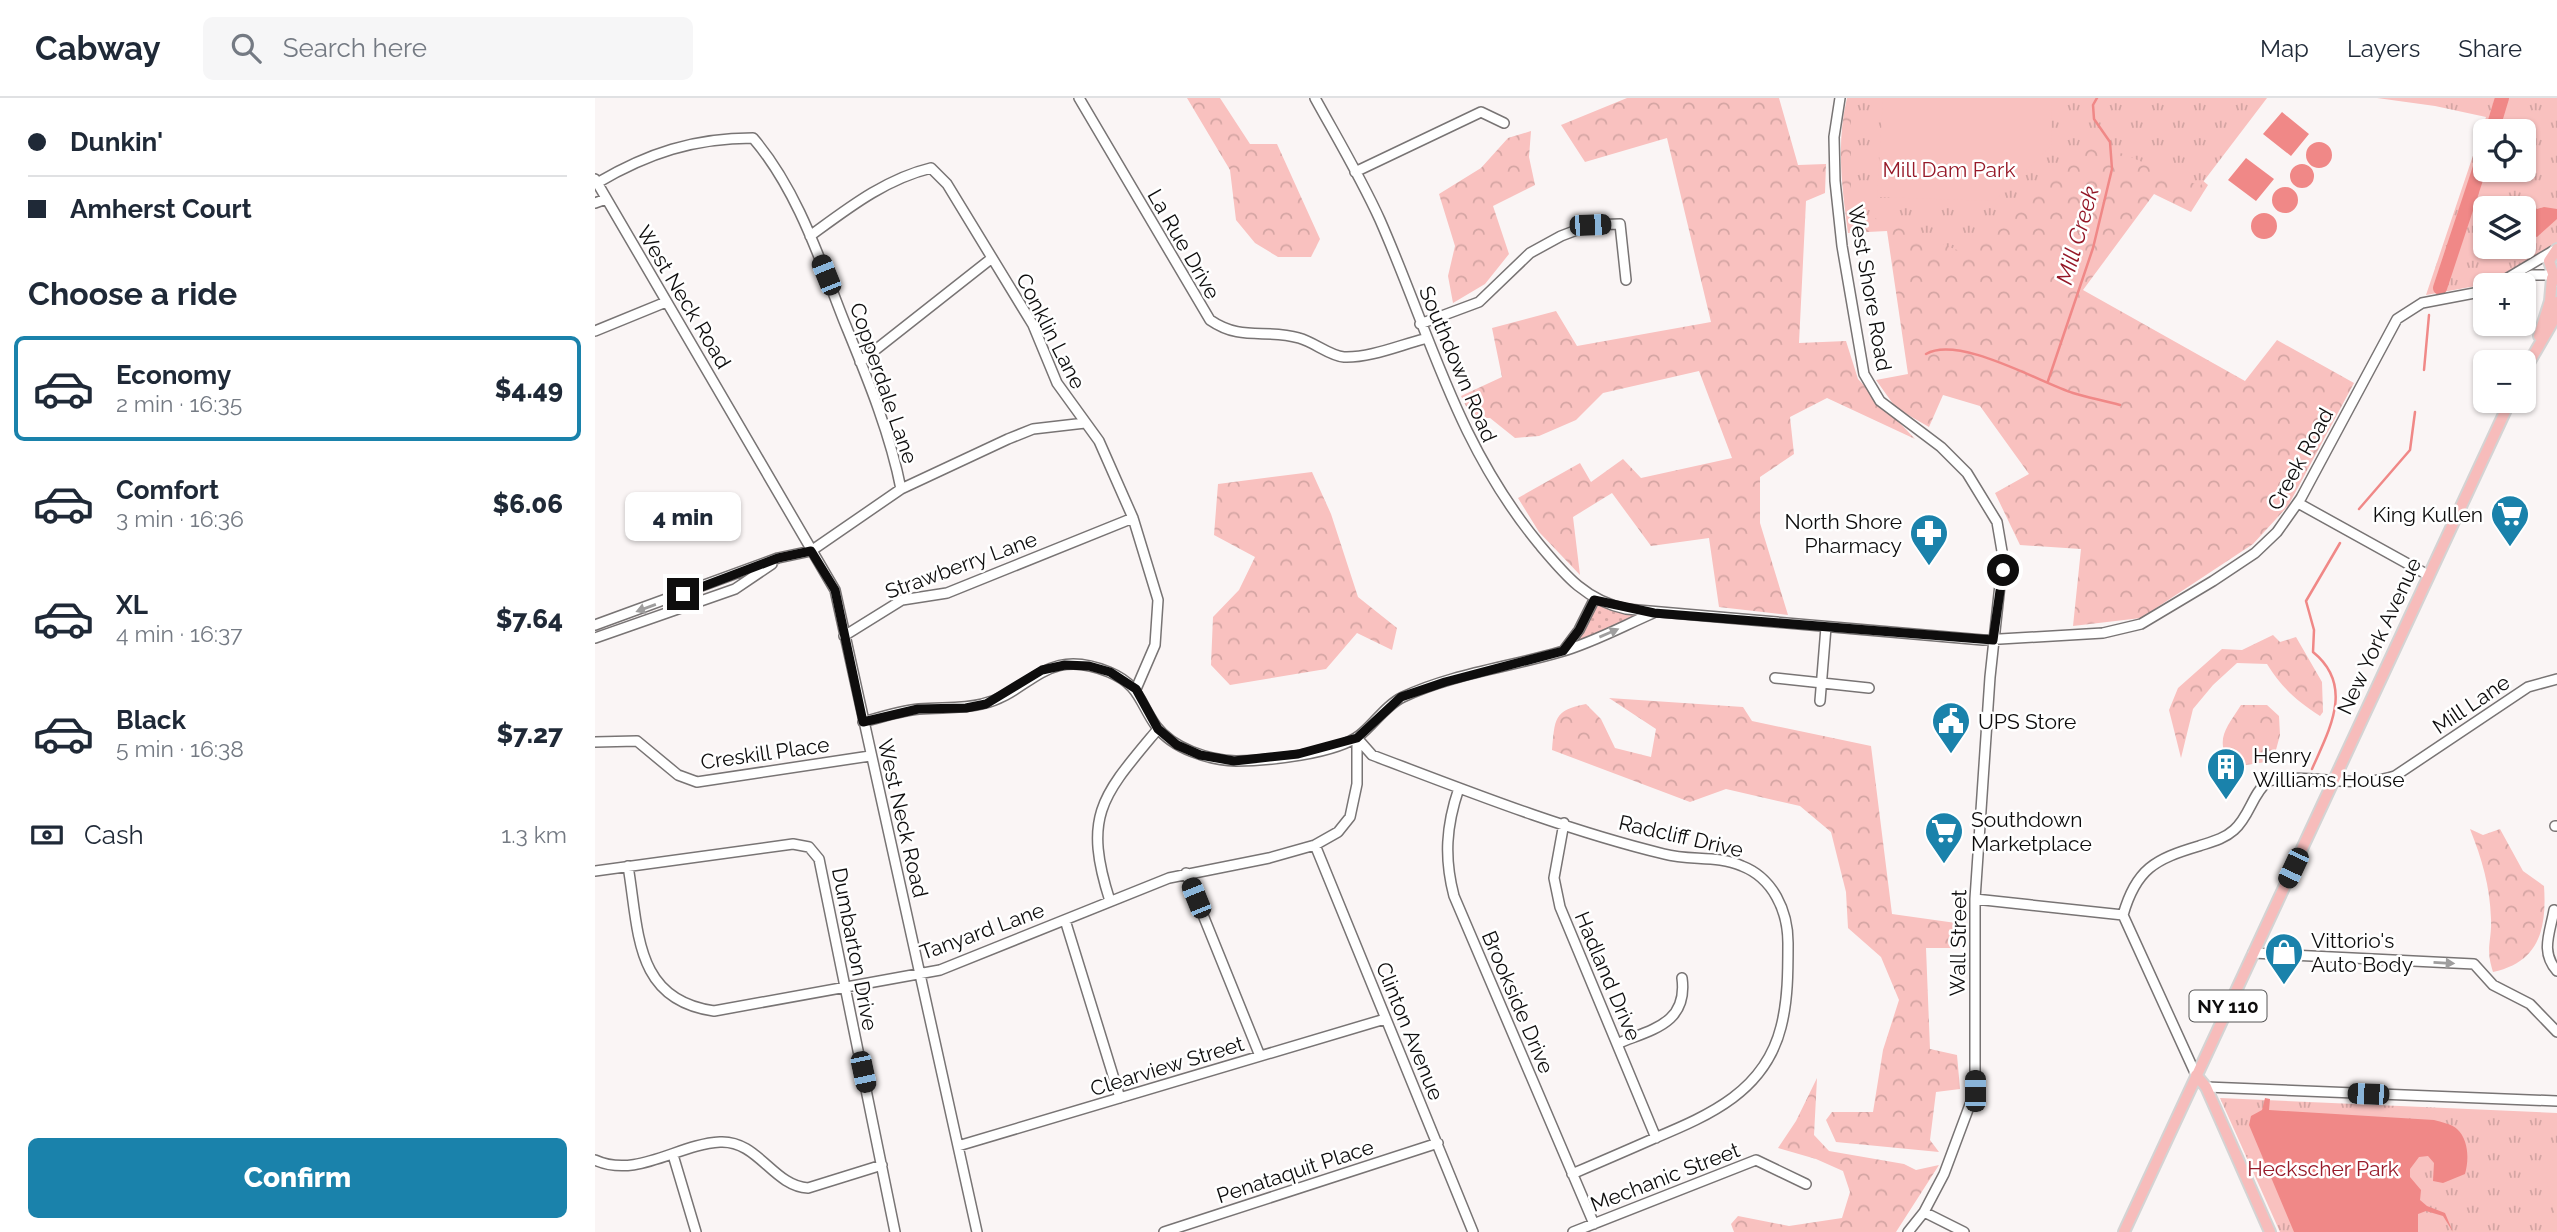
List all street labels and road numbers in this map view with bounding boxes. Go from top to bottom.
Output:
street label: La Rue Drive [1142,185,1226,303]
street label: West Shore Road [1843,203,1897,373]
street label: West Neck Road [632,221,736,373]
street label: Conklin Lane [1011,269,1091,393]
street label: Southdown Road [1414,282,1502,446]
street label: Copperdale Lane [845,299,923,467]
street label: Creek Road [2262,404,2338,514]
street label: Strawberry Lane [882,526,1040,604]
street label: New York Avenue [2332,554,2426,718]
street label: Mill Lane [2428,669,2514,739]
street label: Creskill Place [699,732,831,774]
street label: West Neck Road [873,736,933,900]
street label: Radcliff Drive [1616,810,1746,862]
street label: Dumbarton Drive [827,865,883,1033]
street label: Wall Street [1945,889,1971,997]
street label: Tanyard Lane [916,897,1048,965]
street label: Hadland Drive [1570,908,1646,1044]
street label: Brookside Drive [1477,927,1559,1077]
street label: Clinton Avenue [1371,958,1449,1104]
road number: NY 110 [2189,991,2267,1022]
street label: Clearview Street [1087,1031,1247,1101]
street label: Penataquit Place [1213,1134,1377,1208]
street label: Mechanic Street [1587,1137,1743,1217]

